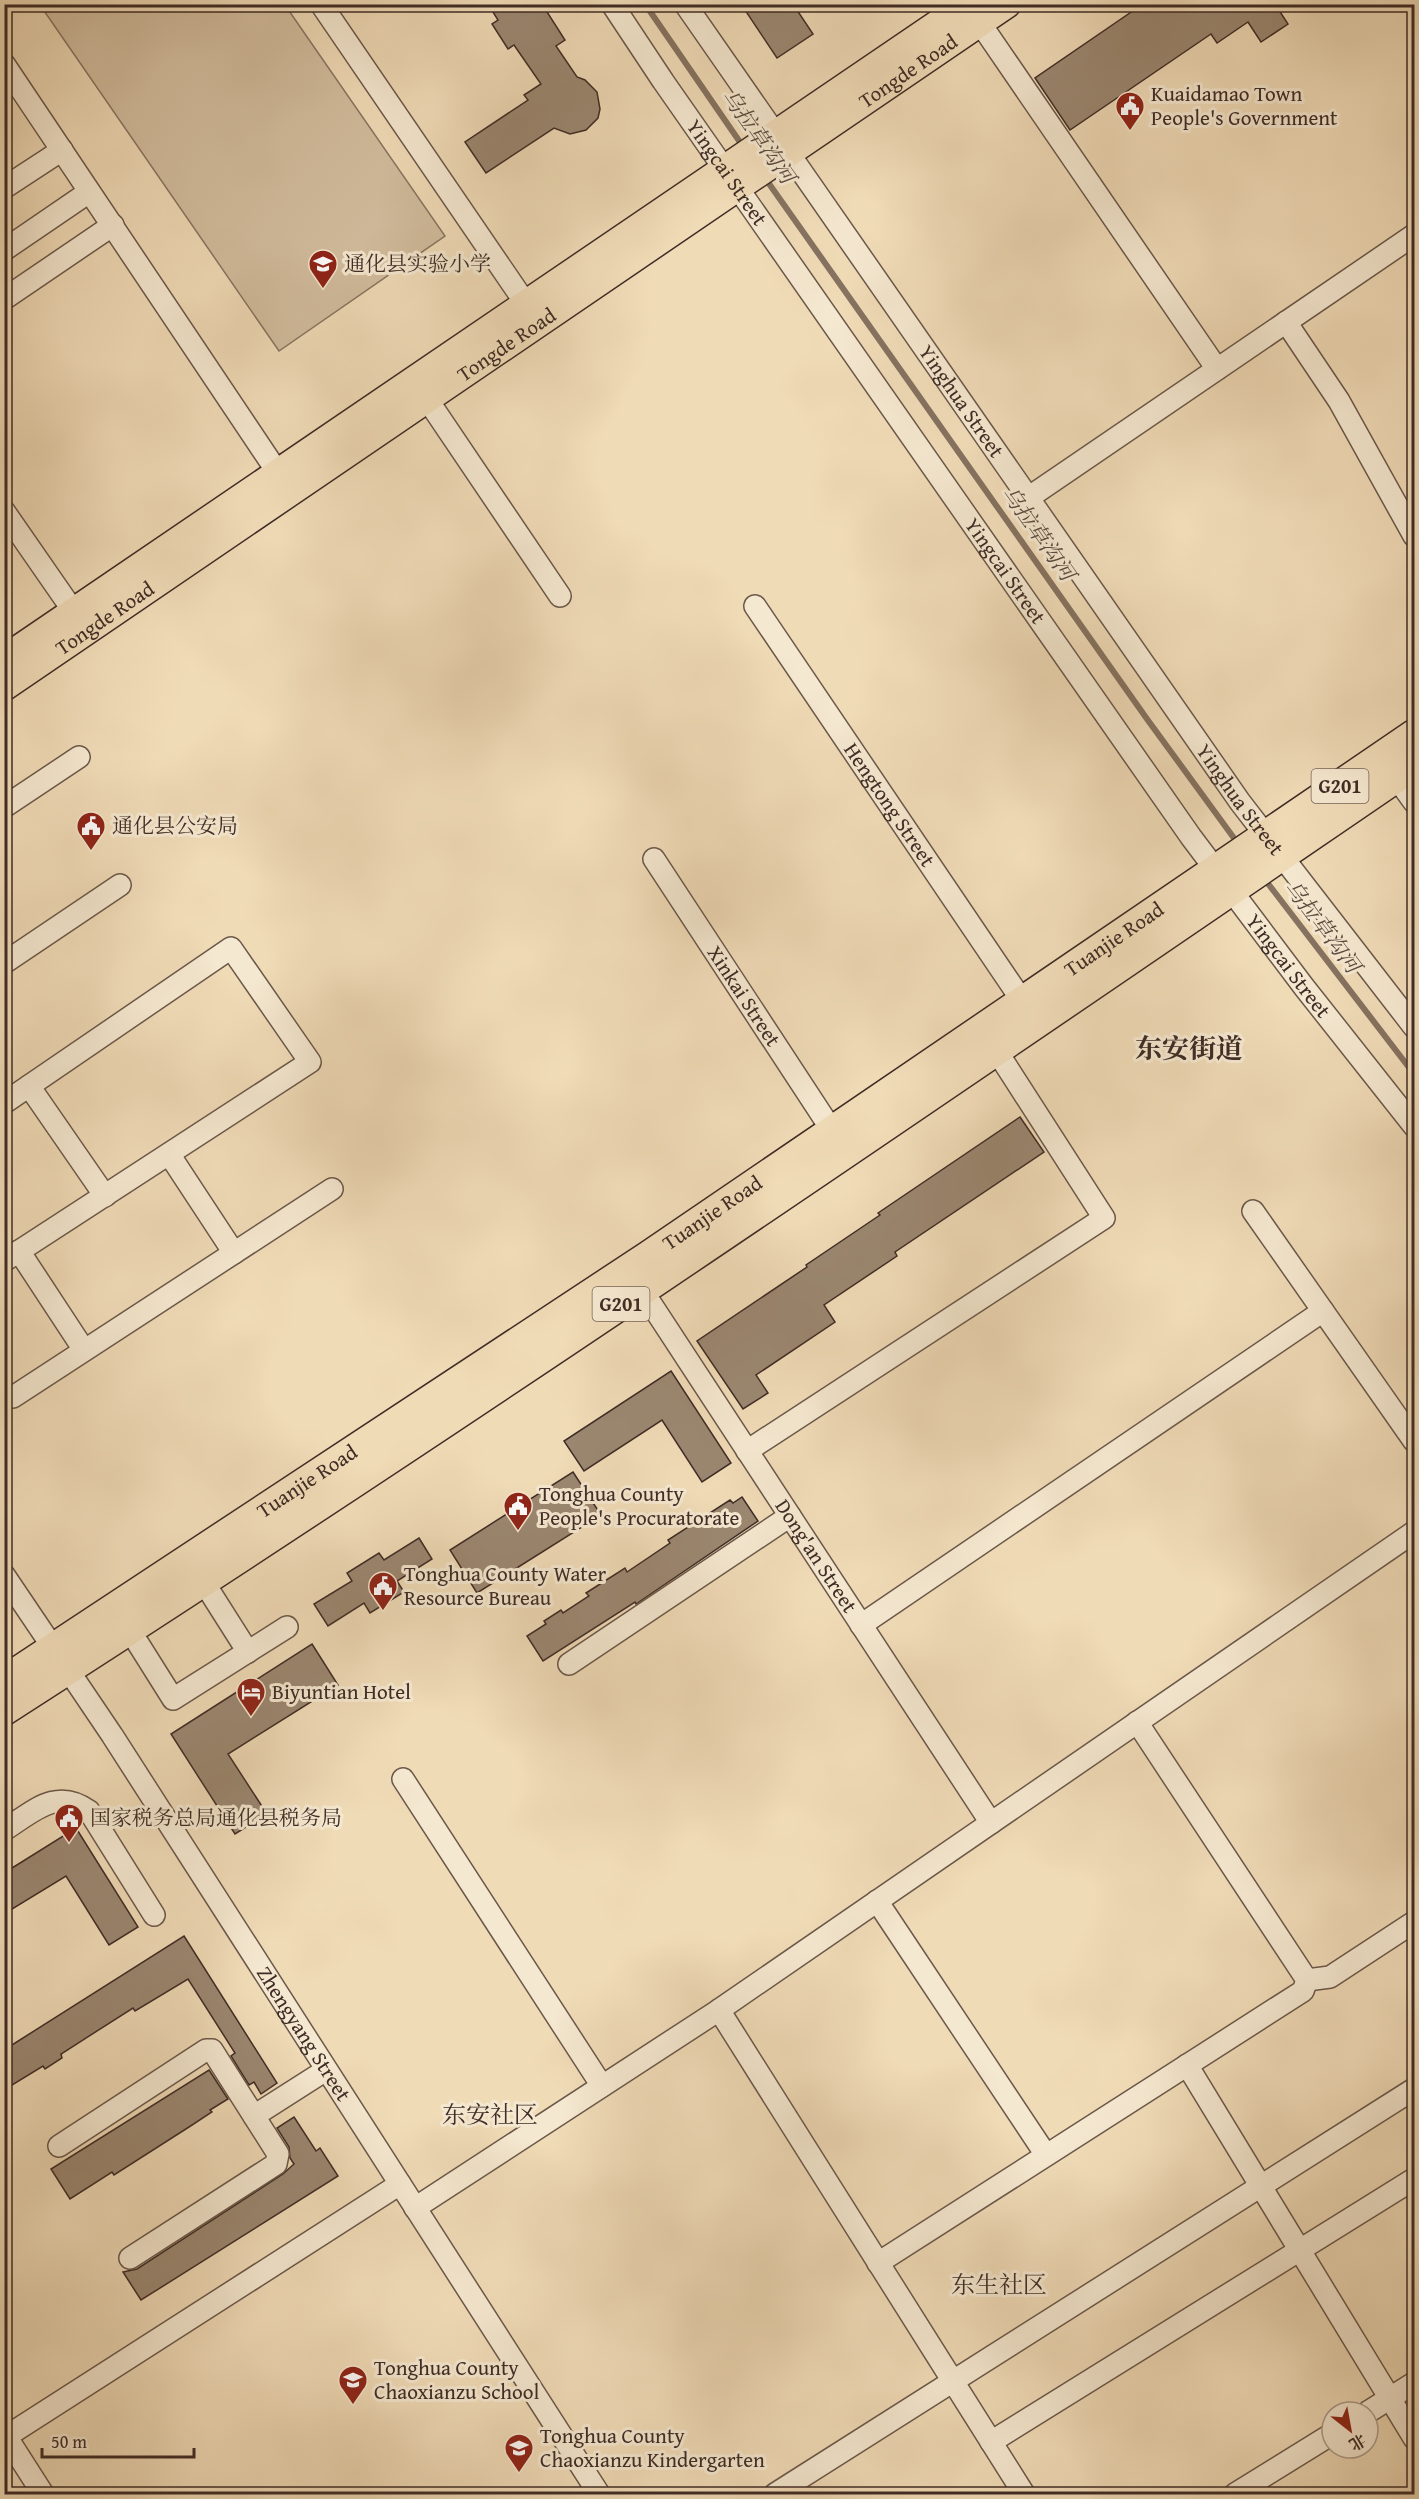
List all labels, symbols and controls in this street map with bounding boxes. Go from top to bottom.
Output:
street label: Tongde Road [852,26,964,116]
place label: Kuaidamao Town People's Government [1151,78,1338,133]
water label: 乌拉草沟河 [714,82,806,194]
public building icon: Kuaidamao Town People's Government [1114,90,1146,132]
street label: Yingcai Street [679,113,776,232]
school or university icon: 通化县实验小学 [307,248,339,290]
place label: 通化县实验小学 [344,248,491,279]
street label: Tongde Road [451,299,563,389]
street label: Yinghua Street [911,338,1012,464]
water label: 乌拉草沟河 [994,479,1086,591]
street label: Yingcai Street [957,511,1054,631]
street label: Tongde Road [49,573,161,663]
street label: Hengtong Street [837,736,944,873]
street label: Yinghua Street [1189,737,1292,862]
road number: G201 [1312,769,1368,803]
public building icon: 通化县公安局 [75,810,107,852]
place label: 通化县公安局 [112,810,238,841]
water label: 乌拉草沟河 [1277,872,1371,983]
street label: Tuanjie Road [1057,893,1171,984]
street label: Yingcai Street [1239,907,1339,1025]
street label: Xinkai Street [700,939,789,1053]
district label: 东安街道 [1135,1028,1243,1068]
street label: Tuanjie Road [656,1167,769,1258]
road number: G201 [592,1287,650,1321]
street label: Tuanjie Road [250,1436,364,1525]
place label: Tonghua County People's Procuratorate [539,1478,740,1533]
public building icon: Tonghua County People's Procuratorate [502,1490,534,1532]
street label: Dong'an Street [768,1493,866,1619]
place label: Tonghua County Water Resource Bureau [404,1558,607,1613]
public building icon: Tonghua County Water Resource Bureau [367,1570,399,1612]
hotel icon: Biyuntian Hotel [235,1676,267,1718]
place label: Biyuntian Hotel [272,1676,411,1707]
public building icon: 国家税务总局通化县税务局 [53,1802,85,1844]
place label: 国家税务总局通化县税务局 [90,1802,342,1833]
street label: Zhengyang Street [249,1960,359,2108]
district label: 东安社区 [442,2097,538,2132]
district label: 东生社区 [951,2267,1047,2302]
place label: Tonghua County Chaoxianzu School [374,2352,539,2407]
school or university icon: Tonghua County Chaoxianzu School [337,2364,369,2406]
north arrow [1320,2400,1380,2460]
place label: Tonghua County Chaoxianzu Kindergarten [540,2420,765,2475]
scale bar [42,2421,194,2459]
text: 50 m [51,2428,87,2455]
text: 北 [1345,2428,1371,2457]
school or university icon: Tonghua County Chaoxianzu Kindergarten [503,2432,535,2474]

